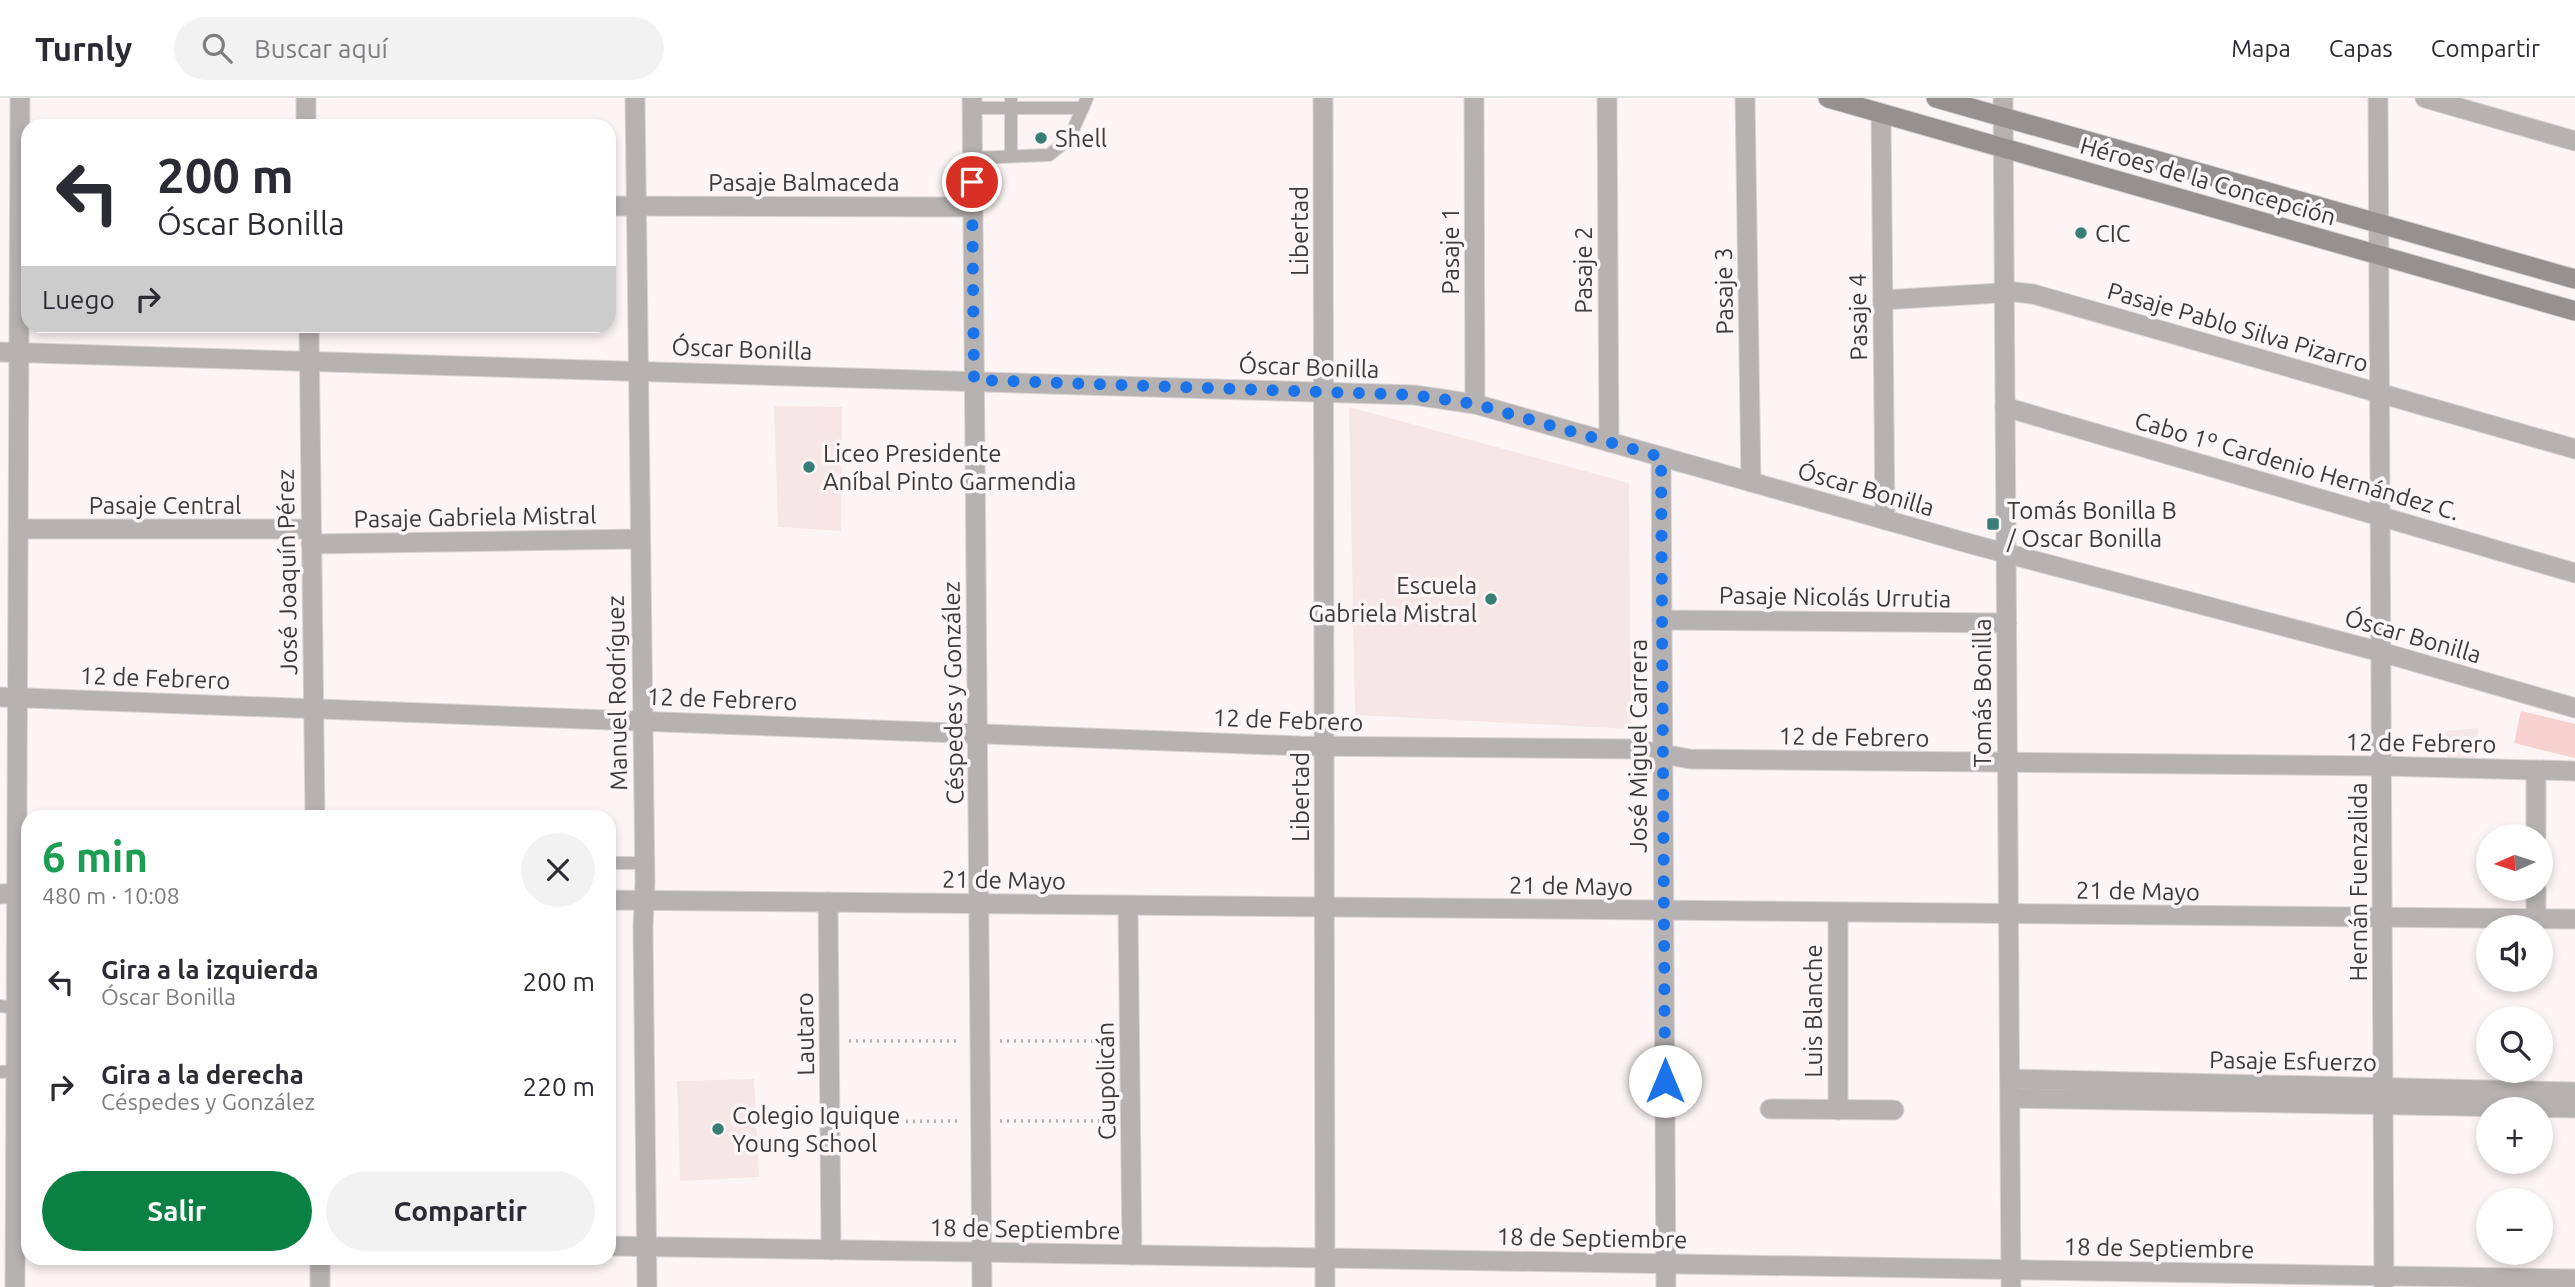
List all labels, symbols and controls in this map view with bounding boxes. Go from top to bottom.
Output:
search box [174,17,664,80]
icon: search [198,29,236,67]
text: Turnly [35,30,132,67]
text: Buscar aquí [254,34,388,63]
text: Mapa [2231,35,2291,62]
text: Capas [2329,35,2393,62]
text: Compartir [2431,35,2540,62]
place label: Shell [1055,125,1107,152]
marker: Shell [1033,130,1049,146]
street label: Héroes de la Concepción [2077,132,2339,230]
icon: left [42,147,133,238]
text: 200 m [157,147,294,202]
pin [942,152,1002,212]
icon: arrive [953,163,991,201]
street label: Pasaje Balmaceda [708,169,900,196]
street label: Libertad [1286,186,1313,276]
text: Óscar Bonilla [157,205,345,241]
street label: Pasaje 1 [1437,207,1464,295]
place label: CIC [2095,220,2131,247]
marker: CIC [2073,225,2089,241]
street label: Pasaje 2 [1570,226,1597,314]
street label: Pasaje 3 [1710,247,1738,335]
street label: Pasaje 4 [1844,273,1872,361]
street label: Pasaje Pablo Silva Pizarro [2104,277,2372,377]
icon: right [129,280,167,318]
text: Luego [42,285,115,314]
street label: Óscar Bonilla [671,332,813,365]
street label: Óscar Bonilla [1238,350,1380,383]
street label: Cabo 1º Cardenio Hernández C. [2132,407,2462,525]
place label: Liceo Presidente Aníbal Pinto Garmendia [823,440,1076,495]
street label: Óscar Bonilla [1795,456,1938,521]
marker: Liceo Presidente Aníbal Pinto Garmendia [801,459,817,475]
street label: José Joaquín Pérez [272,469,302,675]
street label: Pasaje Central [89,492,241,519]
place label: Tomás Bonilla B / Oscar Bonilla [2006,497,2177,552]
street label: Pasaje Gabriela Mistral [353,501,597,533]
marker: Tomás Bonilla B / Oscar Bonilla [1985,516,2001,532]
place label: Escuela Gabriela Mistral [1308,572,1477,627]
street label: Céspedes y González [938,581,968,805]
street label: Pasaje Nicolás Urrutia [1719,581,1951,613]
marker: Escuela Gabriela Mistral [1483,591,1499,607]
street label: Manuel Rodríguez [602,595,632,791]
street label: Óscar Bonilla [2342,603,2485,668]
street label: Tomás Bonilla [1969,619,1996,767]
street label: José Miguel Carrera [1625,639,1652,853]
street label: 12 de Febrero [79,662,231,694]
street label: 12 de Febrero [646,683,798,715]
street label: 12 de Febrero [1212,704,1364,736]
street label: 12 de Febrero [1778,722,1930,752]
street label: 12 de Febrero [2345,728,2497,758]
street label: Libertad [1287,752,1314,842]
street label: Hernán Fuenzalida [2345,782,2372,982]
north arrow [2476,824,2553,901]
map controls [2476,824,2553,1265]
text: 6 min [42,833,148,880]
button: close [521,833,595,907]
street label: 21 de Mayo [942,865,1066,895]
street label: 21 de Mayo [1509,871,1633,901]
street label: 21 de Mayo [2076,876,2200,906]
text: 480 m · 10:08 [42,883,180,908]
button: sound [2476,915,2553,992]
street label: Luis Blanche [1800,944,1827,1078]
text: Gira a la izquierda [101,955,319,984]
icon: left [42,963,80,1001]
text: 200 m [523,967,595,996]
text: Óscar Bonilla [101,984,236,1009]
street label: Lautaro [791,992,819,1076]
button: search [2476,1006,2553,1083]
street label: Caupolicán [1091,1022,1121,1140]
position arrow [1628,1044,1702,1118]
street label: Pasaje Esfuerzo [2209,1046,2377,1076]
text: Gira a la derecha [101,1060,304,1089]
icon: right [42,1068,80,1106]
text: 220 m [523,1072,595,1101]
text: Céspedes y González [101,1089,315,1114]
button: + [2476,1097,2553,1174]
place label: Colegio Iquique Young School [732,1102,900,1157]
marker: Colegio Iquique Young School [710,1121,726,1137]
button: Salir [42,1171,312,1251]
button: Compartir [326,1171,595,1251]
button: − [2476,1188,2553,1265]
street label: 18 de Septiembre [929,1214,1121,1244]
street label: 18 de Septiembre [1496,1223,1688,1253]
street label: 18 de Septiembre [2063,1233,2255,1263]

